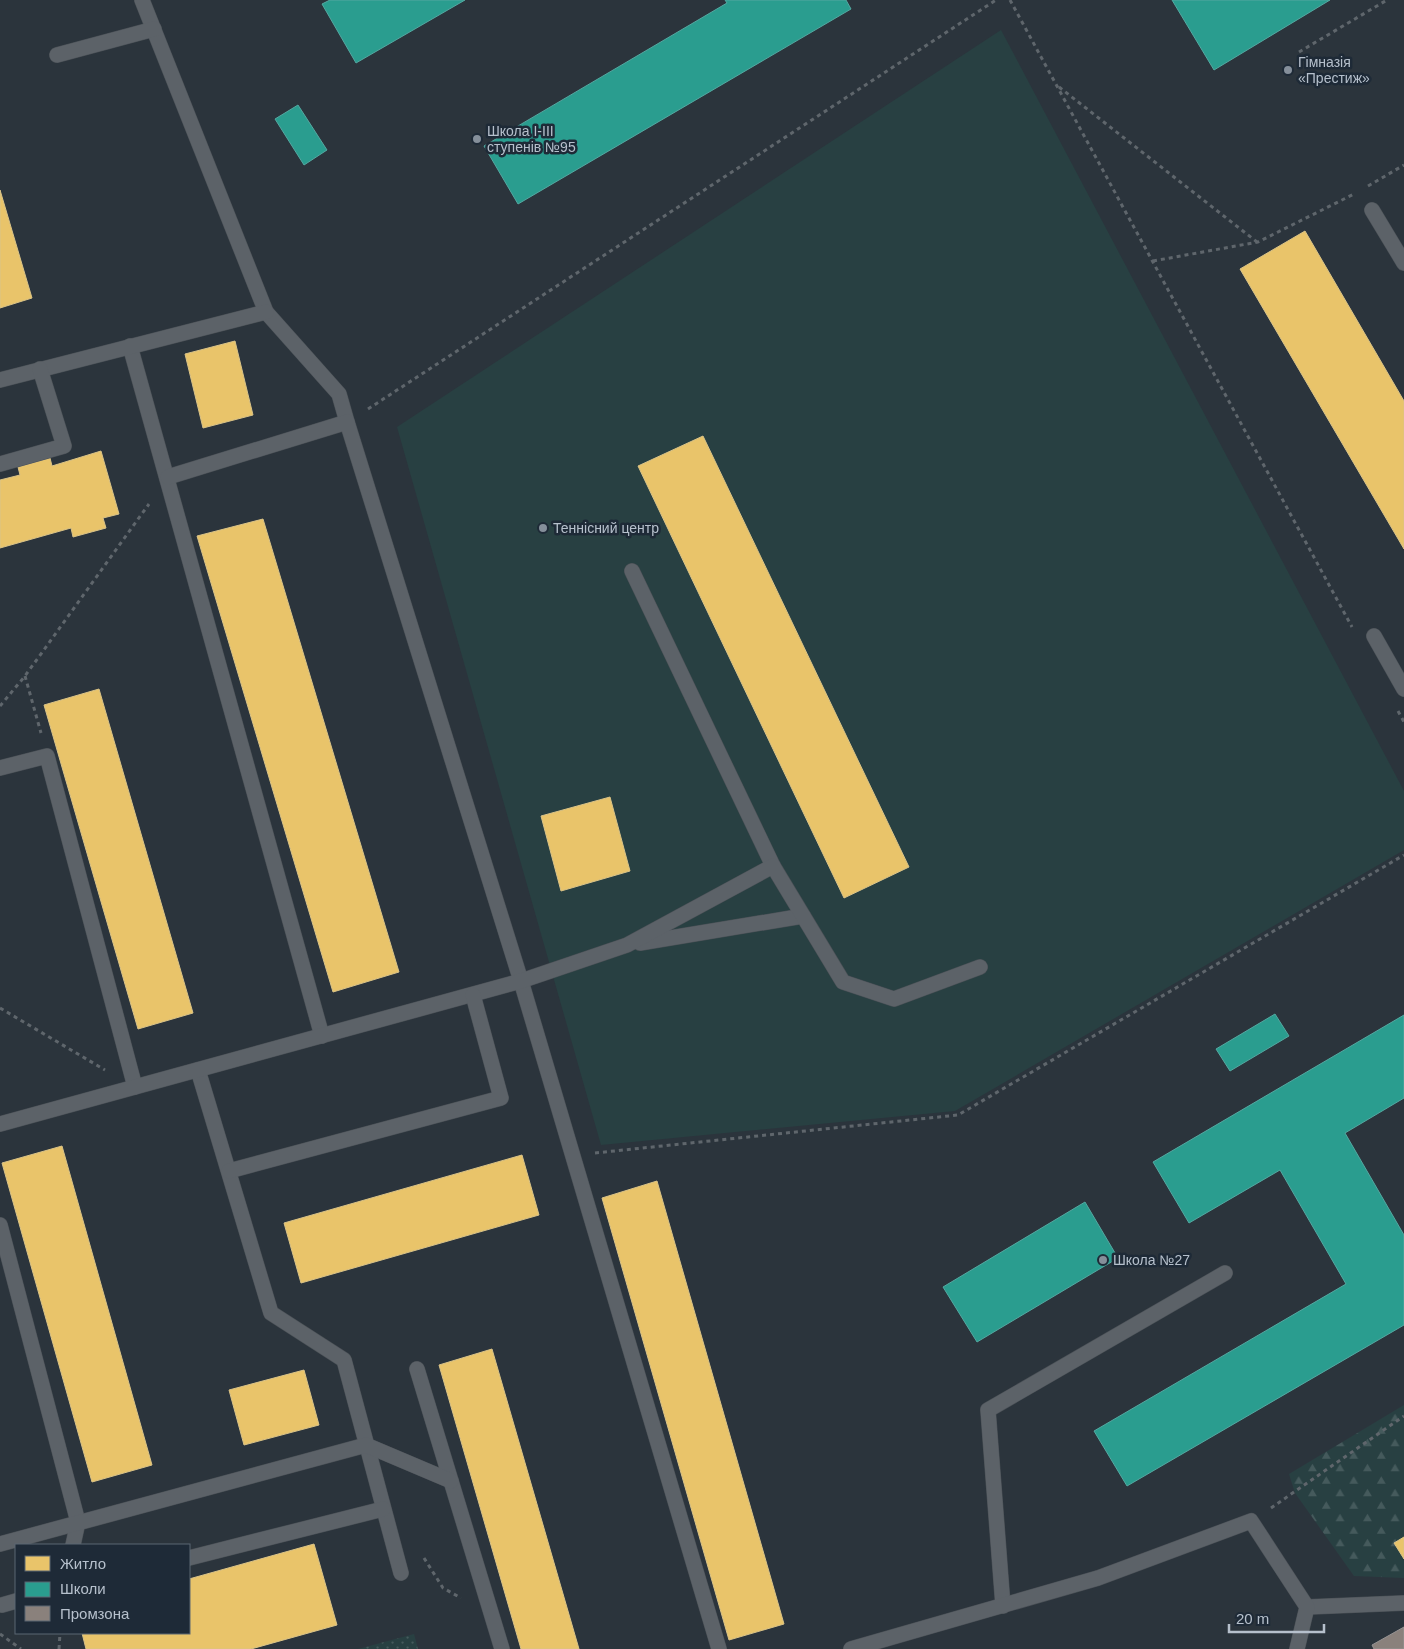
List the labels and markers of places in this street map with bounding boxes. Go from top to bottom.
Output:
place label: Гімназія «Престиж» [1298,54,1370,86]
marker: Гімназія «Престиж» [1282,64,1294,76]
place label: Школа І-ІІІ ступенів №95 [487,123,576,155]
marker: Школа І-ІІІ ступенів №95 [471,133,483,145]
place label: Теннісний центр [553,520,659,536]
marker: Теннісний центр [537,522,549,534]
place label: Школа №27 [1113,1252,1190,1268]
marker: Школа №27 [1097,1254,1109,1266]

